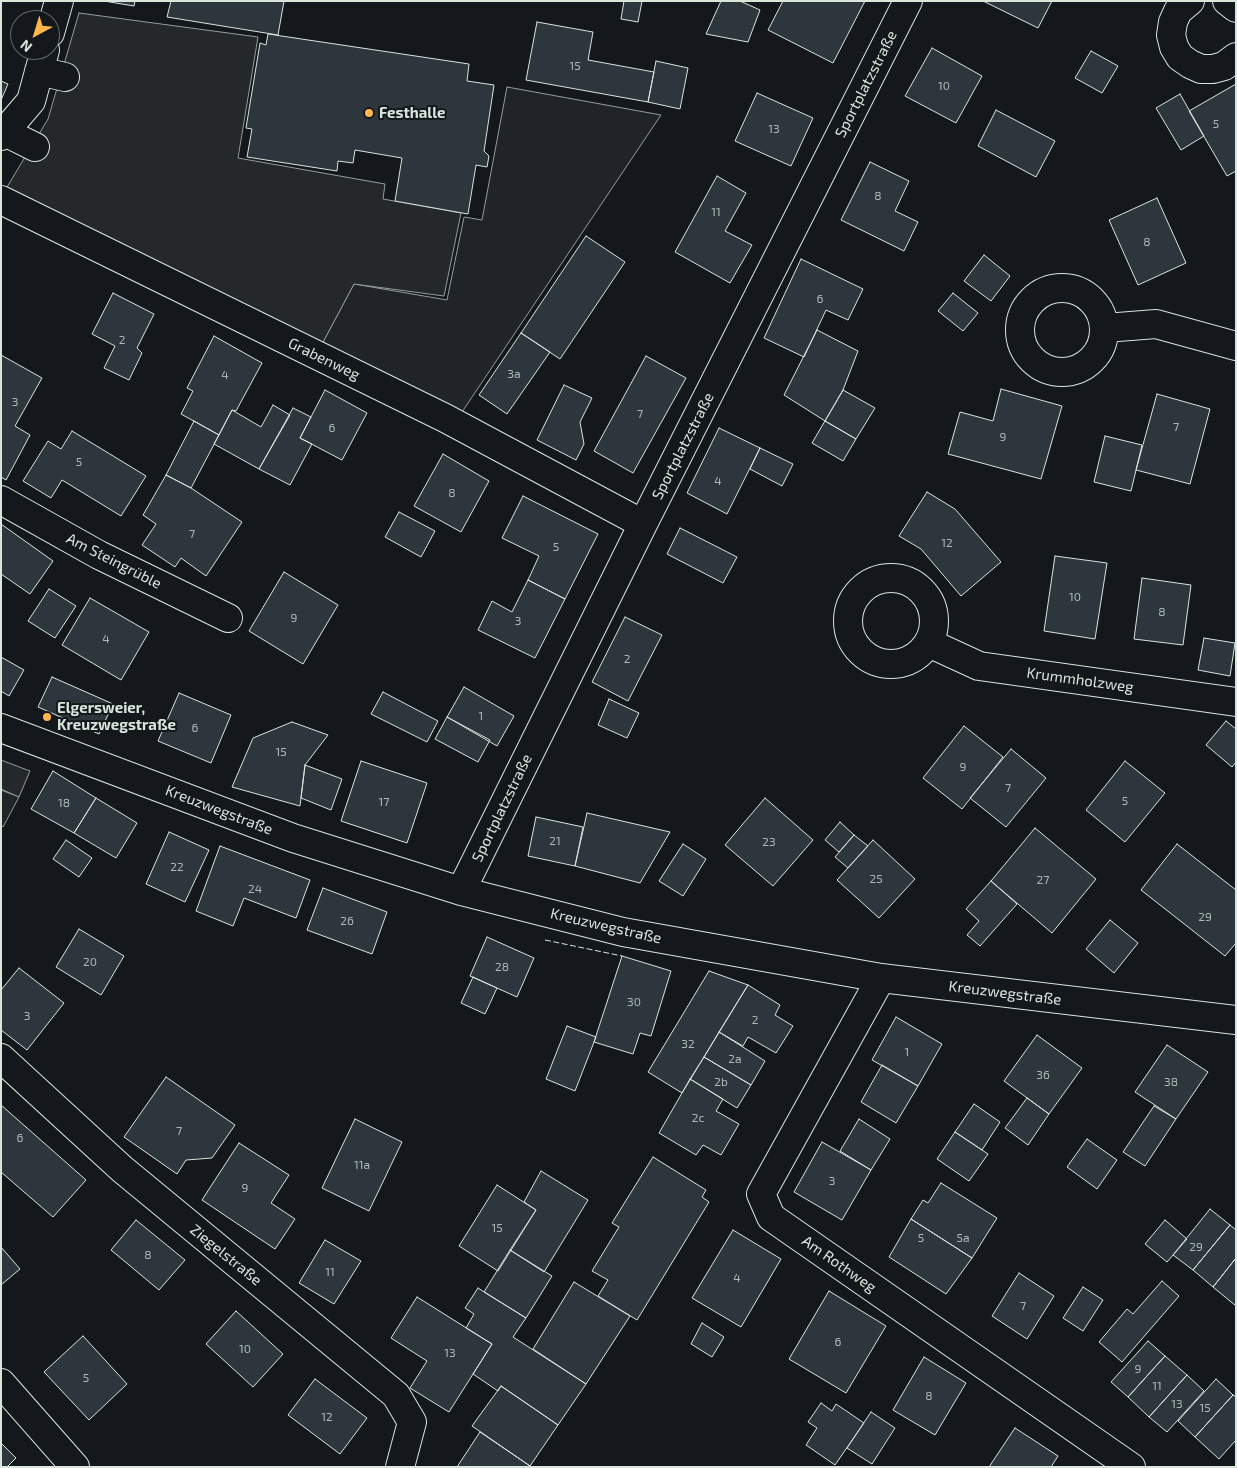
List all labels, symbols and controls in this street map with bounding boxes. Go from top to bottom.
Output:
north arrow [10,10,60,60]
street label: Sportplatzstraße [831,27,901,141]
text: N [17,36,35,56]
house number: 15 [569,59,581,73]
house number: 10 [938,79,950,93]
place label: Festhalle [379,104,446,122]
marker: Festhalle [363,107,375,119]
house number: 5 [1213,117,1219,131]
house number: 13 [768,122,780,136]
house number: 8 [874,189,882,203]
house number: 11 [711,205,721,219]
house number: 8 [1143,235,1151,249]
house number: 6 [817,292,823,306]
house number: 2 [119,333,125,347]
street label: Grabenweg [285,334,363,384]
house number: 3a [507,367,521,381]
house number: 4 [221,368,229,382]
street label: Sportplatzstraße [648,389,718,503]
house number: 3 [12,395,18,409]
house number: 7 [637,407,643,421]
house number: 7 [1173,420,1179,434]
house number: 6 [329,421,335,435]
house number: 9 [1000,430,1006,444]
house number: 5 [76,455,82,469]
house number: 4 [714,474,722,488]
house number: 8 [448,486,456,500]
house number: 7 [189,527,195,541]
street label: Am Steingrüble [63,529,165,593]
house number: 12 [941,536,953,550]
house number: 5 [553,540,559,554]
house number: 10 [1069,590,1081,604]
house number: 8 [1158,605,1166,619]
house number: 9 [291,611,297,625]
house number: 3 [515,614,521,628]
house number: 4 [102,632,110,646]
house number: 2 [624,652,630,666]
street label: Krummholzweg [1025,664,1135,696]
place label: Elgersweier, Kreuzwegstraße [57,699,176,734]
house number: 1 [479,709,483,723]
marker: Elgersweier, Kreuzwegstraße [41,711,53,723]
house number: 6 [192,721,198,735]
house number: 15 [275,745,287,759]
street label: Sportplatzstraße [468,751,536,865]
house number: 9 [960,760,966,774]
street label: Kreuzwegstraße [163,781,275,839]
house number: 7 [1005,781,1011,795]
house number: 5 [1122,794,1128,808]
house number: 17 [379,795,389,809]
house number: 18 [58,796,70,810]
house number: 21 [549,834,561,848]
house number: 23 [762,835,776,849]
house number: 22 [170,860,184,874]
house number: 25 [869,872,883,886]
house number: 27 [1037,873,1049,887]
house number: 24 [248,882,262,896]
street label: Kreuzwegstraße [549,904,663,948]
house number: 29 [1198,910,1212,924]
house number: 26 [340,914,354,928]
house number: 20 [83,955,97,969]
house number: 28 [495,960,509,974]
street label: Kreuzwegstraße [948,977,1062,1009]
house number: 30 [627,995,641,1009]
house number: 3 [24,1009,30,1023]
house number: 2 [752,1013,758,1027]
house number: 32 [681,1037,695,1051]
house number: 1 [905,1045,909,1059]
house number: 2a [728,1052,742,1066]
house number: 36 [1036,1068,1050,1082]
house number: 2b [714,1075,728,1089]
house number: 38 [1164,1075,1178,1089]
house number: 2c [692,1111,704,1125]
house number: 7 [176,1124,182,1138]
house number: 6 [17,1131,23,1145]
house number: 11a [354,1158,370,1172]
house number: 3 [829,1174,835,1188]
house number: 9 [242,1181,248,1195]
street label: Ziegelstraße [187,1221,265,1289]
house number: 15 [491,1221,503,1235]
house number: 5 [918,1231,924,1245]
house number: 5a [956,1231,970,1245]
street label: Am Rothweg [798,1232,880,1296]
house number: 29 [1189,1240,1203,1254]
house number: 8 [144,1248,152,1262]
house number: 11 [325,1265,335,1279]
house number: 4 [733,1271,741,1285]
house number: 7 [1020,1299,1026,1313]
house number: 6 [835,1335,841,1349]
house number: 10 [239,1342,251,1356]
house number: 13 [444,1346,456,1360]
house number: 9 [1135,1362,1141,1376]
house number: 5 [83,1371,89,1385]
house number: 11 [1152,1379,1162,1393]
house number: 8 [925,1389,933,1403]
house number: 13 [1171,1397,1183,1411]
house number: 15 [1199,1401,1211,1415]
house number: 12 [321,1410,333,1424]

